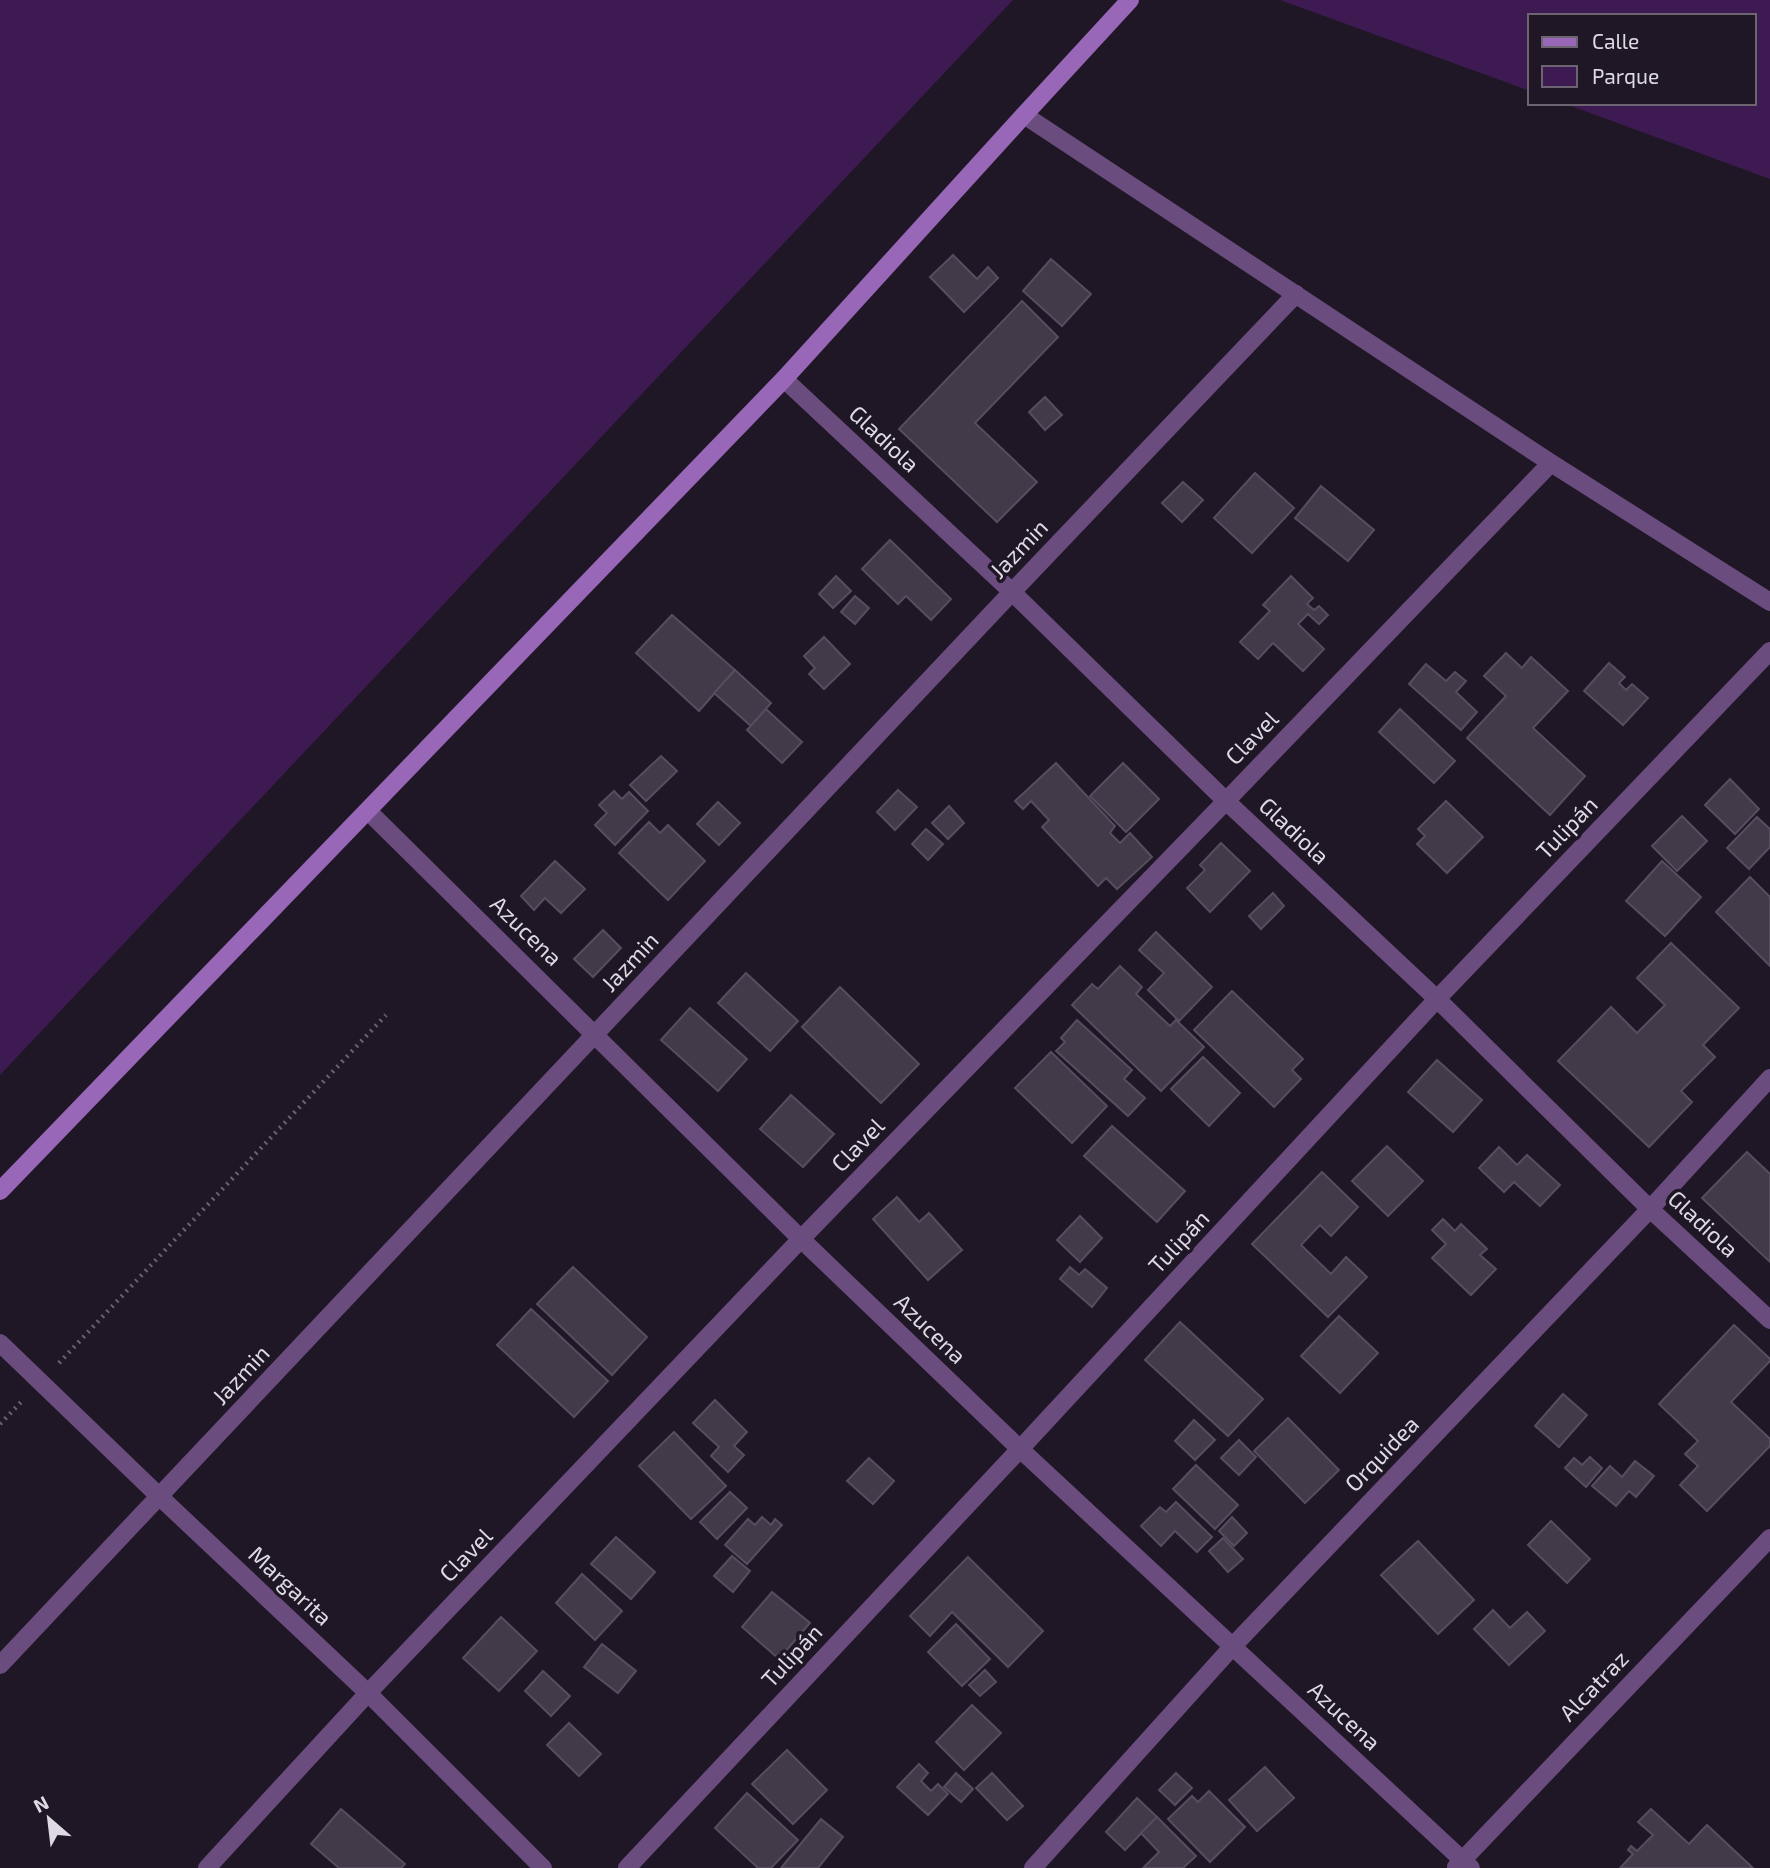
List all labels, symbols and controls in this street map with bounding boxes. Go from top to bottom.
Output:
legend [1528,14,1756,105]
text: Calle [1592,28,1639,53]
text: Parque [1592,63,1659,88]
street label: Gladiola [844,399,925,478]
street label: Jazmin [983,513,1053,584]
street label: Clavel [1219,705,1284,770]
street label: Tulipán [1530,790,1603,864]
street label: Gladiola [1254,791,1335,870]
street label: Azucena [485,889,568,971]
street label: Jazmin [595,926,664,997]
street label: Clavel [825,1112,890,1177]
street label: Gladiola [1663,1184,1744,1263]
street label: Tulipán [1142,1204,1215,1279]
street label: Azucena [889,1287,972,1369]
street label: Jazmin [206,1339,275,1410]
street label: Orquidea [1338,1410,1424,1497]
street label: Clavel [433,1522,498,1587]
street label: Margarita [243,1540,338,1631]
street label: Tulipán [755,1618,828,1693]
street label: Alcatraz [1553,1644,1634,1726]
street label: Azucena [1303,1675,1387,1756]
north arrow [14,1784,84,1854]
text: N [29,1790,52,1817]

